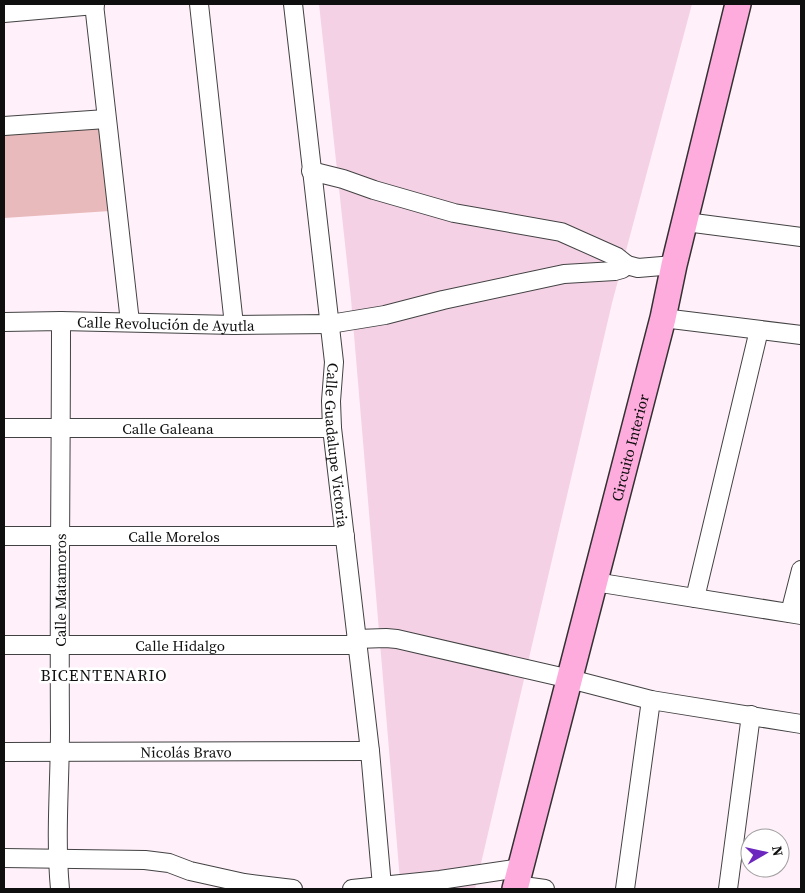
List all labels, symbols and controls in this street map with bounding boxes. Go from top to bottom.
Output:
street label: Calle Revolución de Ayutla [77,311,255,336]
street label: Calle Guadalupe Victoria [320,362,354,529]
street label: Circuito Interior [605,391,654,503]
street label: Calle Galeana [122,418,214,439]
street label: Calle Morelos [128,526,220,547]
street label: Calle Matamoros [49,533,71,647]
street label: Calle Hidalgo [135,635,225,656]
district label: BICENTENARIO [41,664,167,686]
street label: Nicolás Bravo [140,741,232,762]
north arrow [740,828,790,878]
text: N [767,844,789,858]

